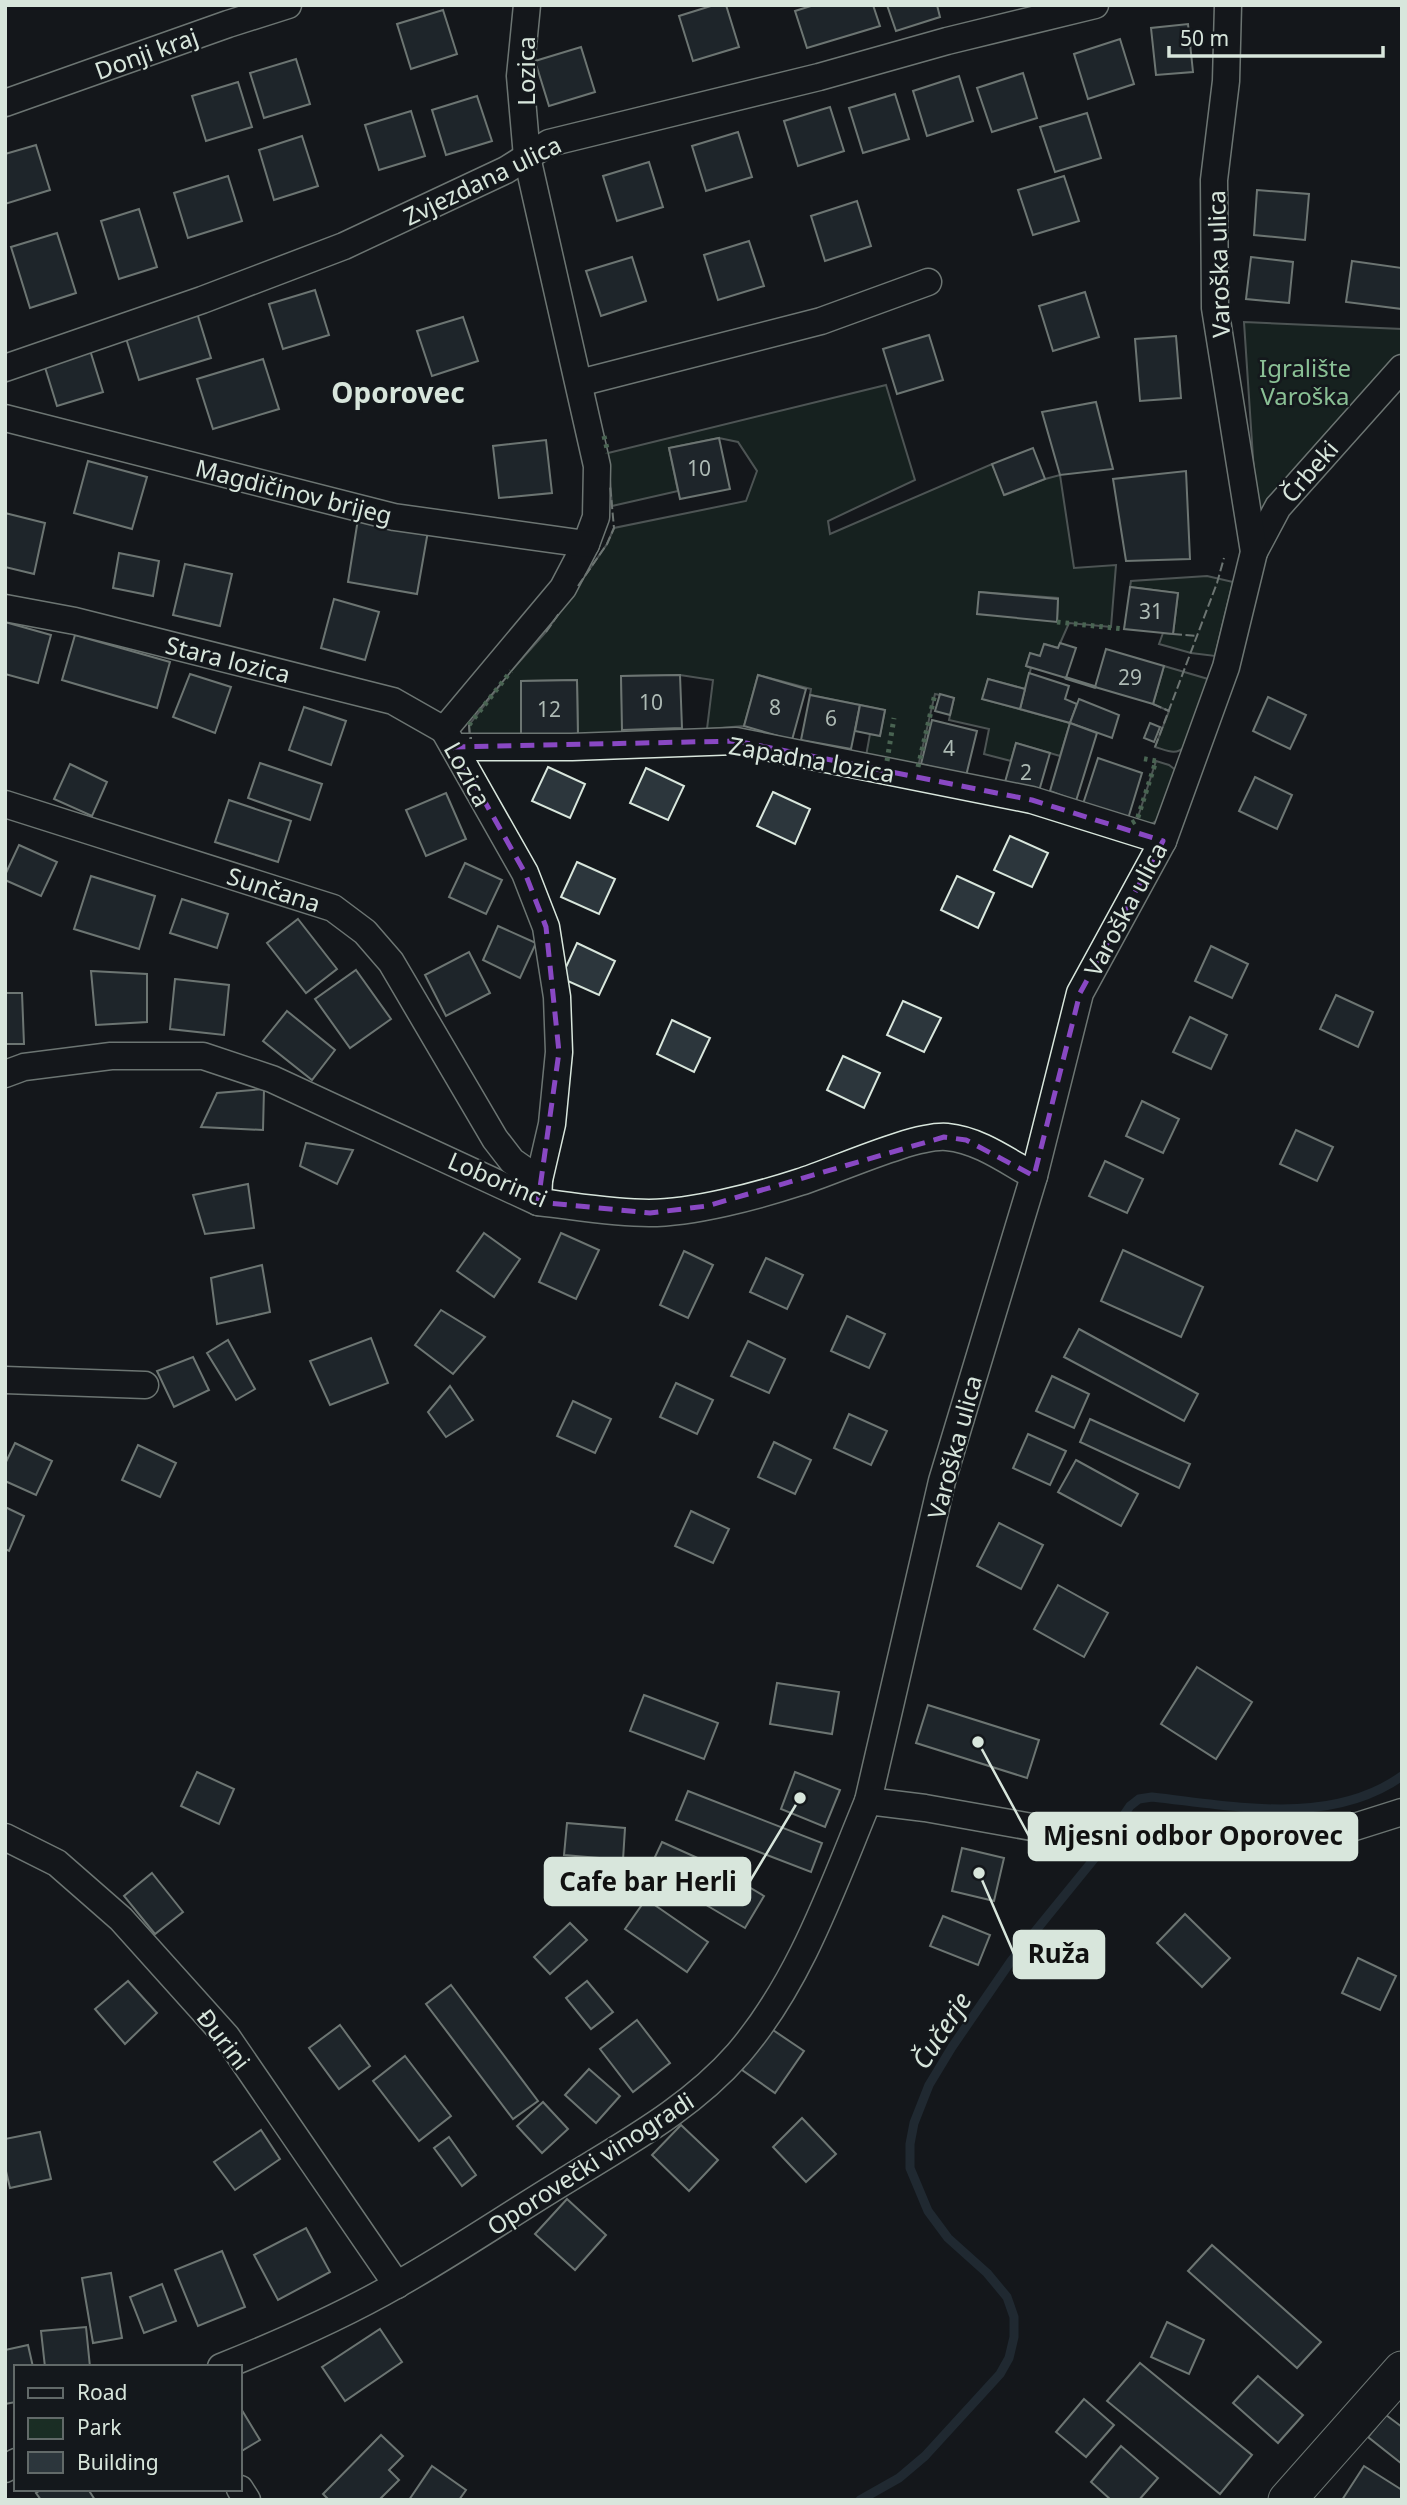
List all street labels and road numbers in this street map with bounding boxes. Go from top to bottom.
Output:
street label: Donji kraj [90,19,202,87]
street label: Lozica [509,36,542,106]
street label: Zvjezdana ulica [398,128,566,232]
street label: Varoška ulica [1199,190,1237,338]
street label: Črbeki [1273,433,1345,509]
street label: Magdičinov brijeg [192,451,396,531]
street label: Stara lozica [162,628,294,690]
street label: Zapadna lozica [727,728,897,790]
street label: Lozica [437,736,499,812]
street label: Varoška ulica [1076,836,1174,982]
street label: Sunčana [223,858,325,920]
street label: Loborinci [443,1143,553,1215]
street label: Varoška ulica [919,1371,989,1523]
street label: Đurini [190,2001,258,2077]
street label: Oporovečki vinogradi [480,2084,700,2242]

